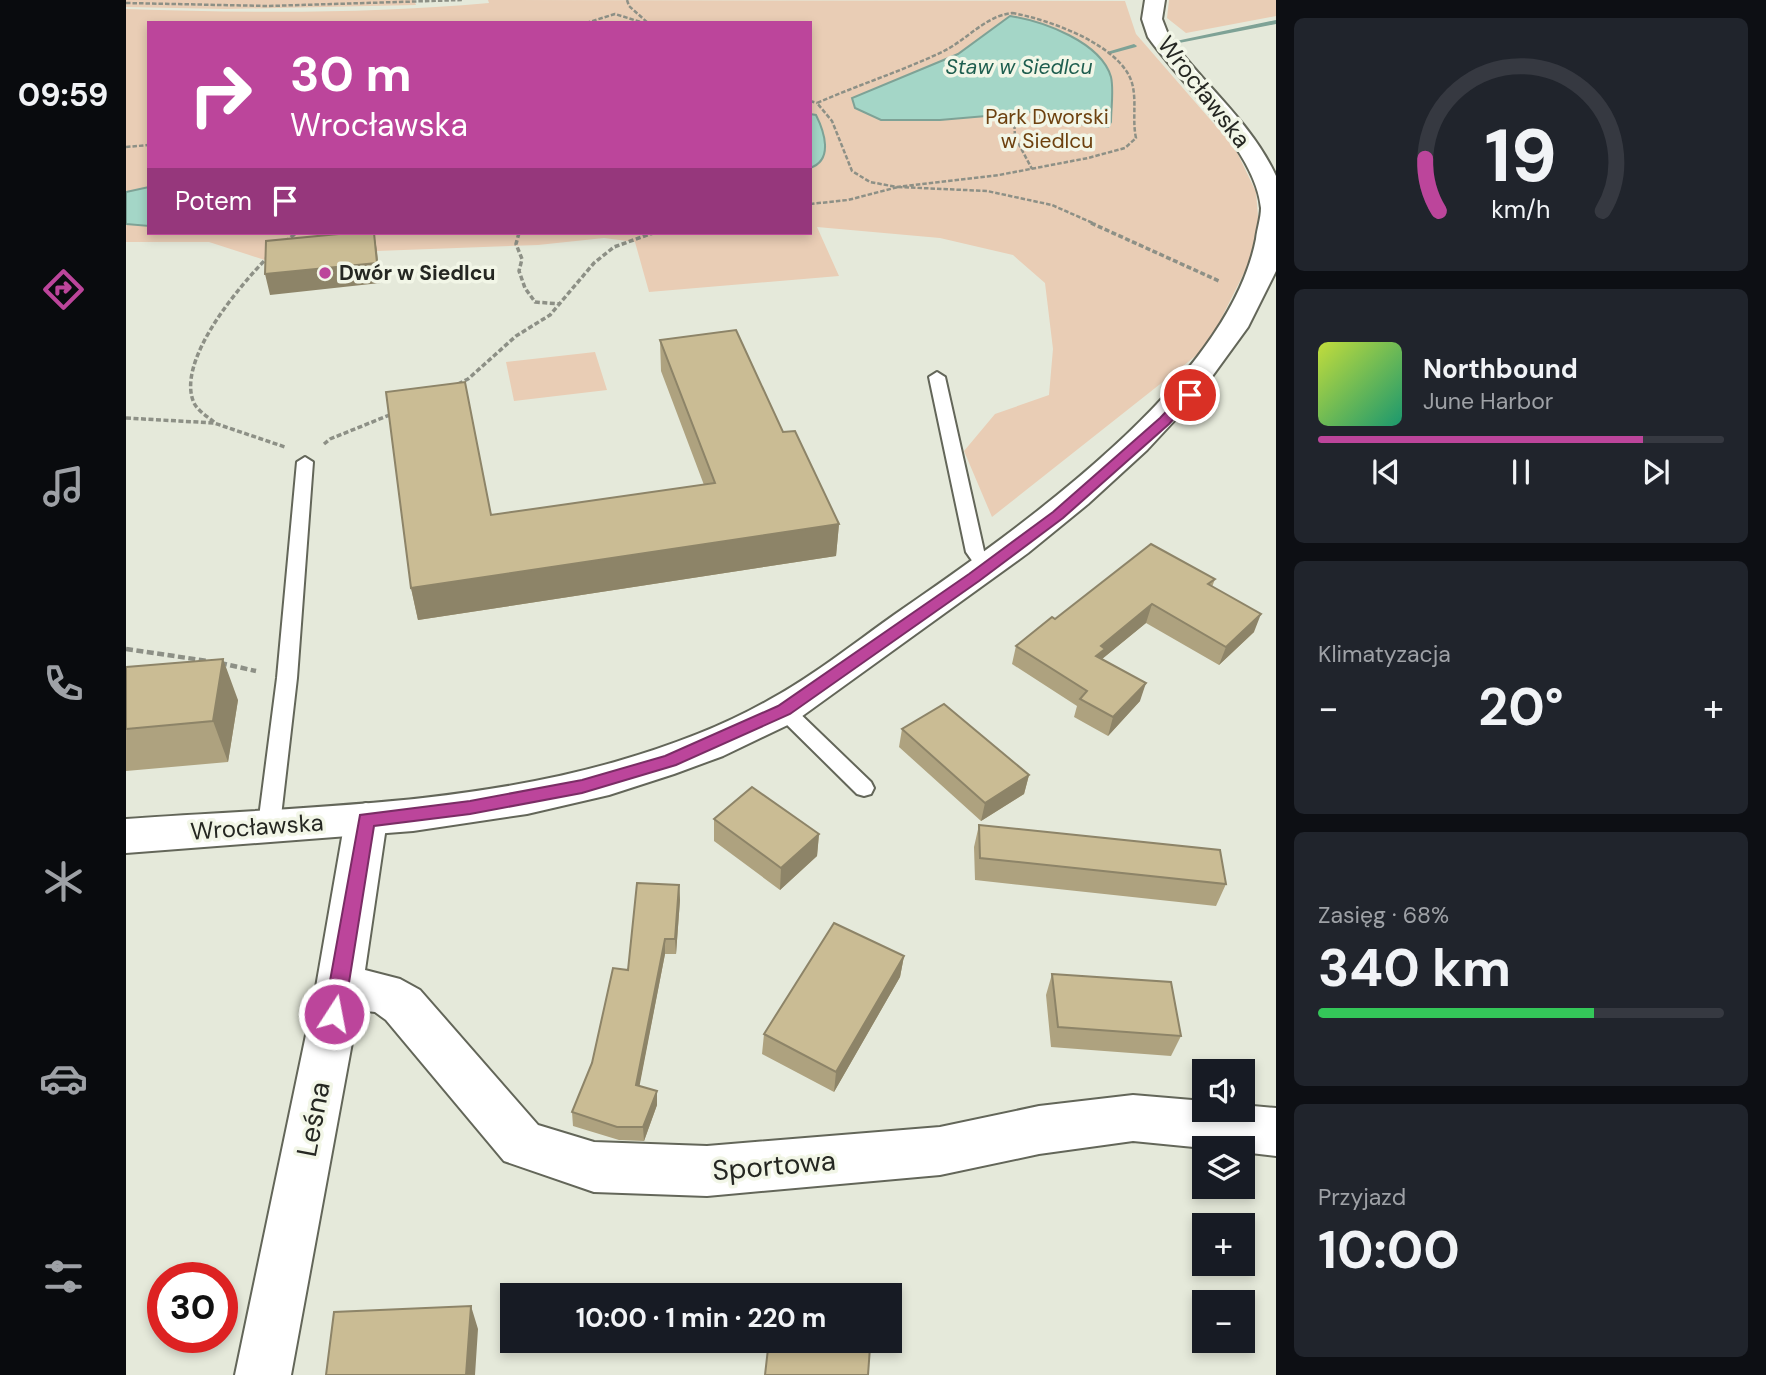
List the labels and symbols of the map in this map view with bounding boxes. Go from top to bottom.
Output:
street label: Wrocławska [1151,30,1258,154]
water label: Staw w Siedlcu [946,53,1092,81]
park label: Park Dworski w Siedlcu [985,103,1109,155]
place label: Dwór w Siedlcu [339,259,495,287]
marker: Dwór w Siedlcu [317,265,333,281]
pin [1160,365,1220,425]
street label: Wrocławska [189,806,325,847]
position arrow [297,977,371,1051]
street label: Leśna [288,1079,339,1160]
street label: Sportowa [711,1142,837,1189]
speed limit sign: 30 [147,1262,238,1353]

